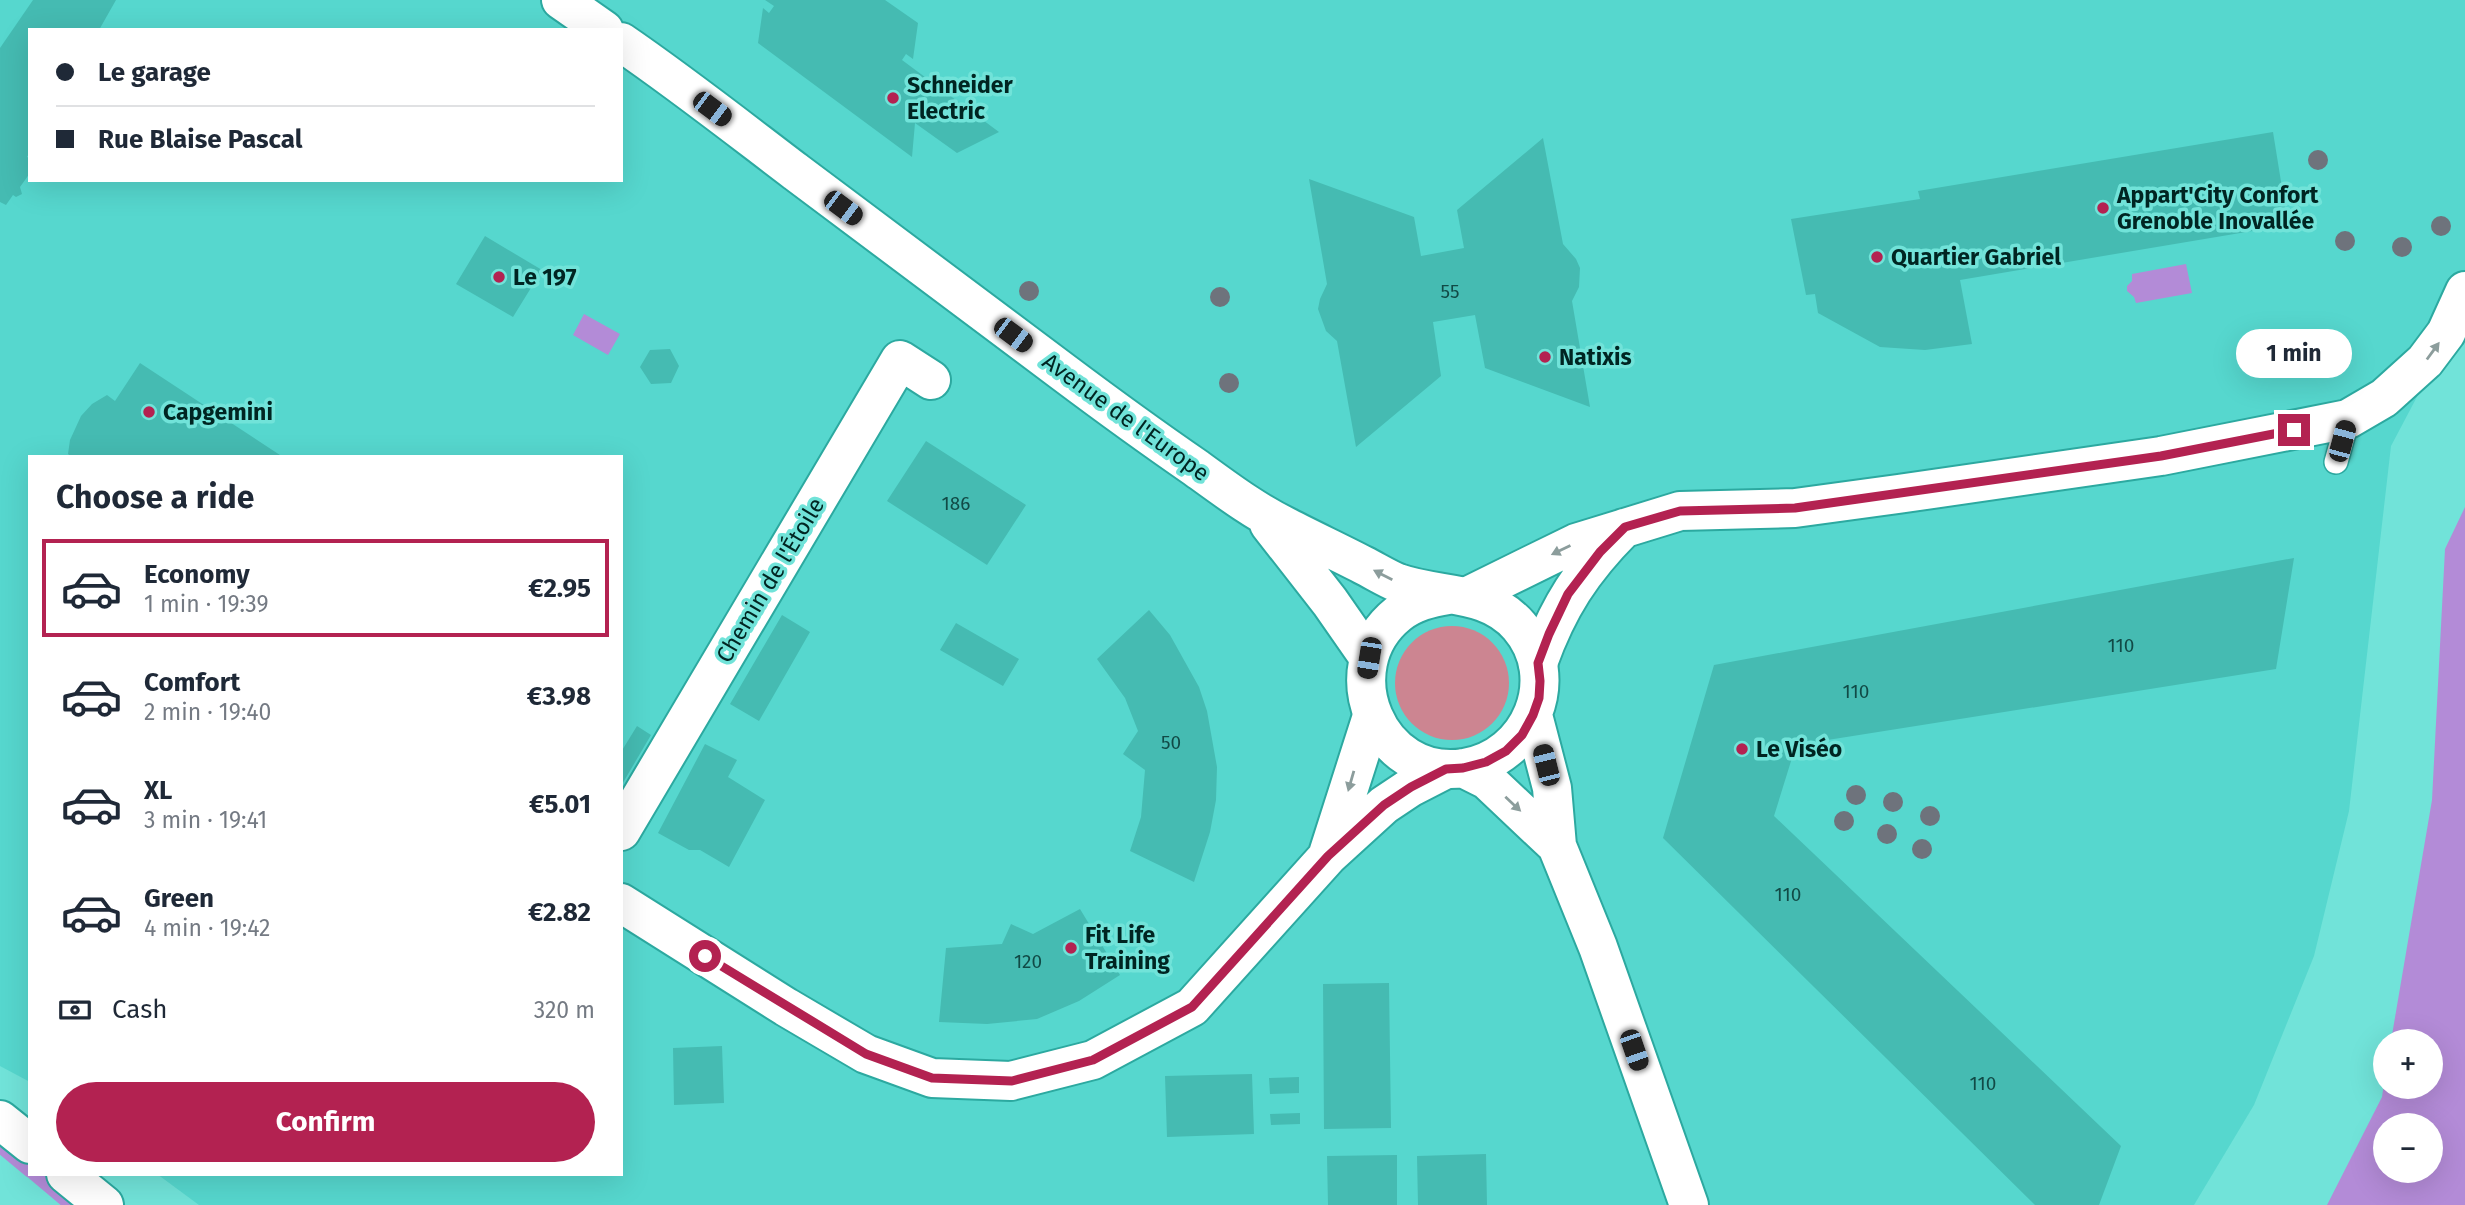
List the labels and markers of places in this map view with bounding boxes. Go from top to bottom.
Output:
place label: Schneider Electric [907,71,1013,125]
marker: Schneider Electric [885,90,901,106]
place label: Appart'City Confort Grenoble Inovallée [2116,181,2320,235]
marker: Appart'City Confort Grenoble Inovallée [2095,200,2111,216]
place label: Quartier Gabriel [1891,243,2061,271]
marker: Quartier Gabriel [1869,249,1885,265]
place label: Le 197 [513,263,577,291]
marker: Le 197 [491,269,507,285]
place label: Natixis [1559,343,1632,371]
marker: Natixis [1537,349,1553,365]
place label: Capgemini [163,398,273,426]
marker: Capgemini [141,404,157,420]
place label: Le Viséo [1756,735,1842,763]
marker: Le Viséo [1734,741,1750,757]
place label: Fit Life Training [1085,921,1170,975]
marker: Fit Life Training [1063,940,1079,956]

